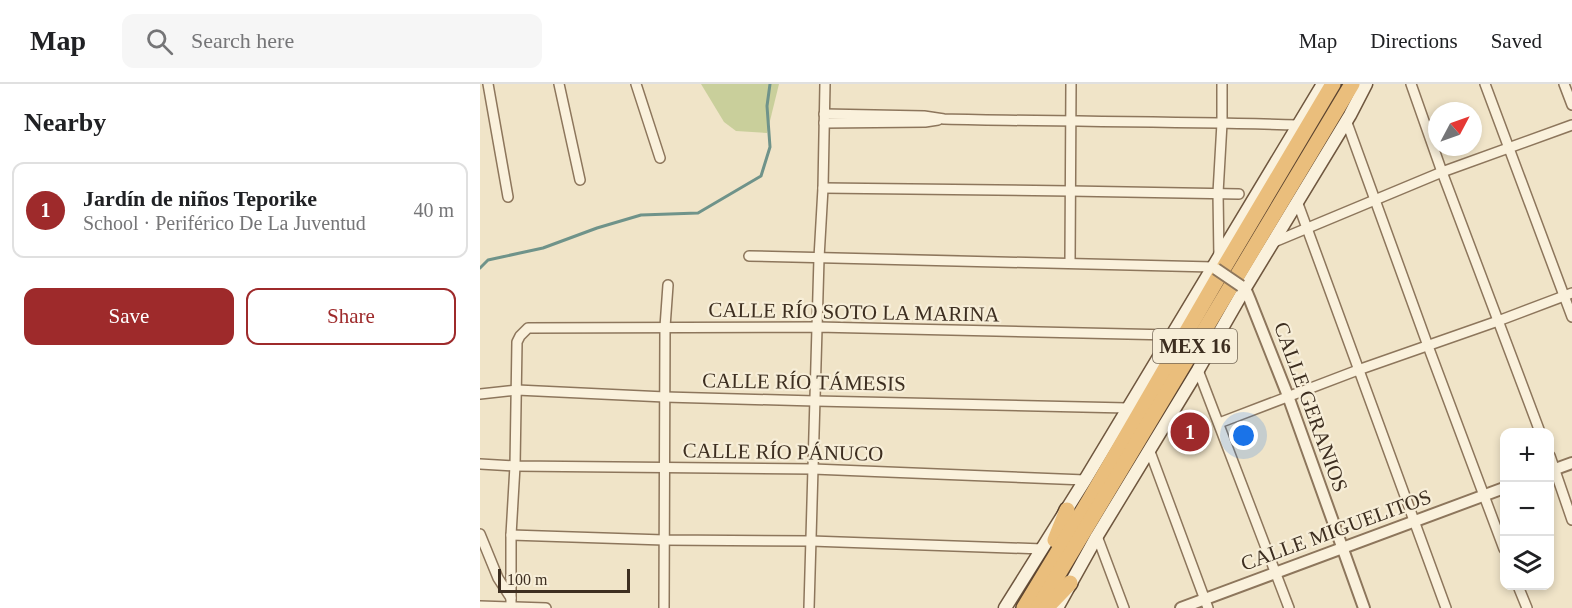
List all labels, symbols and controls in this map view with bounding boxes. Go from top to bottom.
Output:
search box [122,14,542,68]
text: Map [30,25,86,56]
icon: search [143,25,176,58]
text: Search here [191,28,294,53]
text: Map [1299,29,1337,53]
text: Directions [1370,29,1458,53]
text: Saved [1491,29,1542,53]
north arrow [1428,102,1482,156]
text: Nearby [24,108,106,137]
text: Jardín de niños Teporike [83,186,317,211]
text: 1 [41,199,51,221]
text: 40 m [413,199,454,221]
text: School · Periférico De La Juventud [83,212,366,234]
button: Save [24,288,234,345]
button: Share [246,288,456,345]
street label: CALLE RÍO SOTO LA MARINA [708,297,1001,327]
street label: CALLE GERANIOS [1269,319,1353,495]
road number: MEX 16 [1153,329,1237,363]
street label: CALLE RÍO TÁMESIS [702,368,906,396]
pin: 1 [1170,410,1210,454]
your location [1229,421,1258,450]
map controls [1500,428,1554,590]
button: + [1500,428,1554,482]
street label: CALLE RÍO PÁNUCO [682,438,884,466]
button: − [1500,482,1554,536]
street label: CALLE MIGUELITOS [1238,484,1434,576]
button: layers [1500,536,1554,590]
scale bar [498,566,630,594]
text: 100 m [507,571,547,588]

